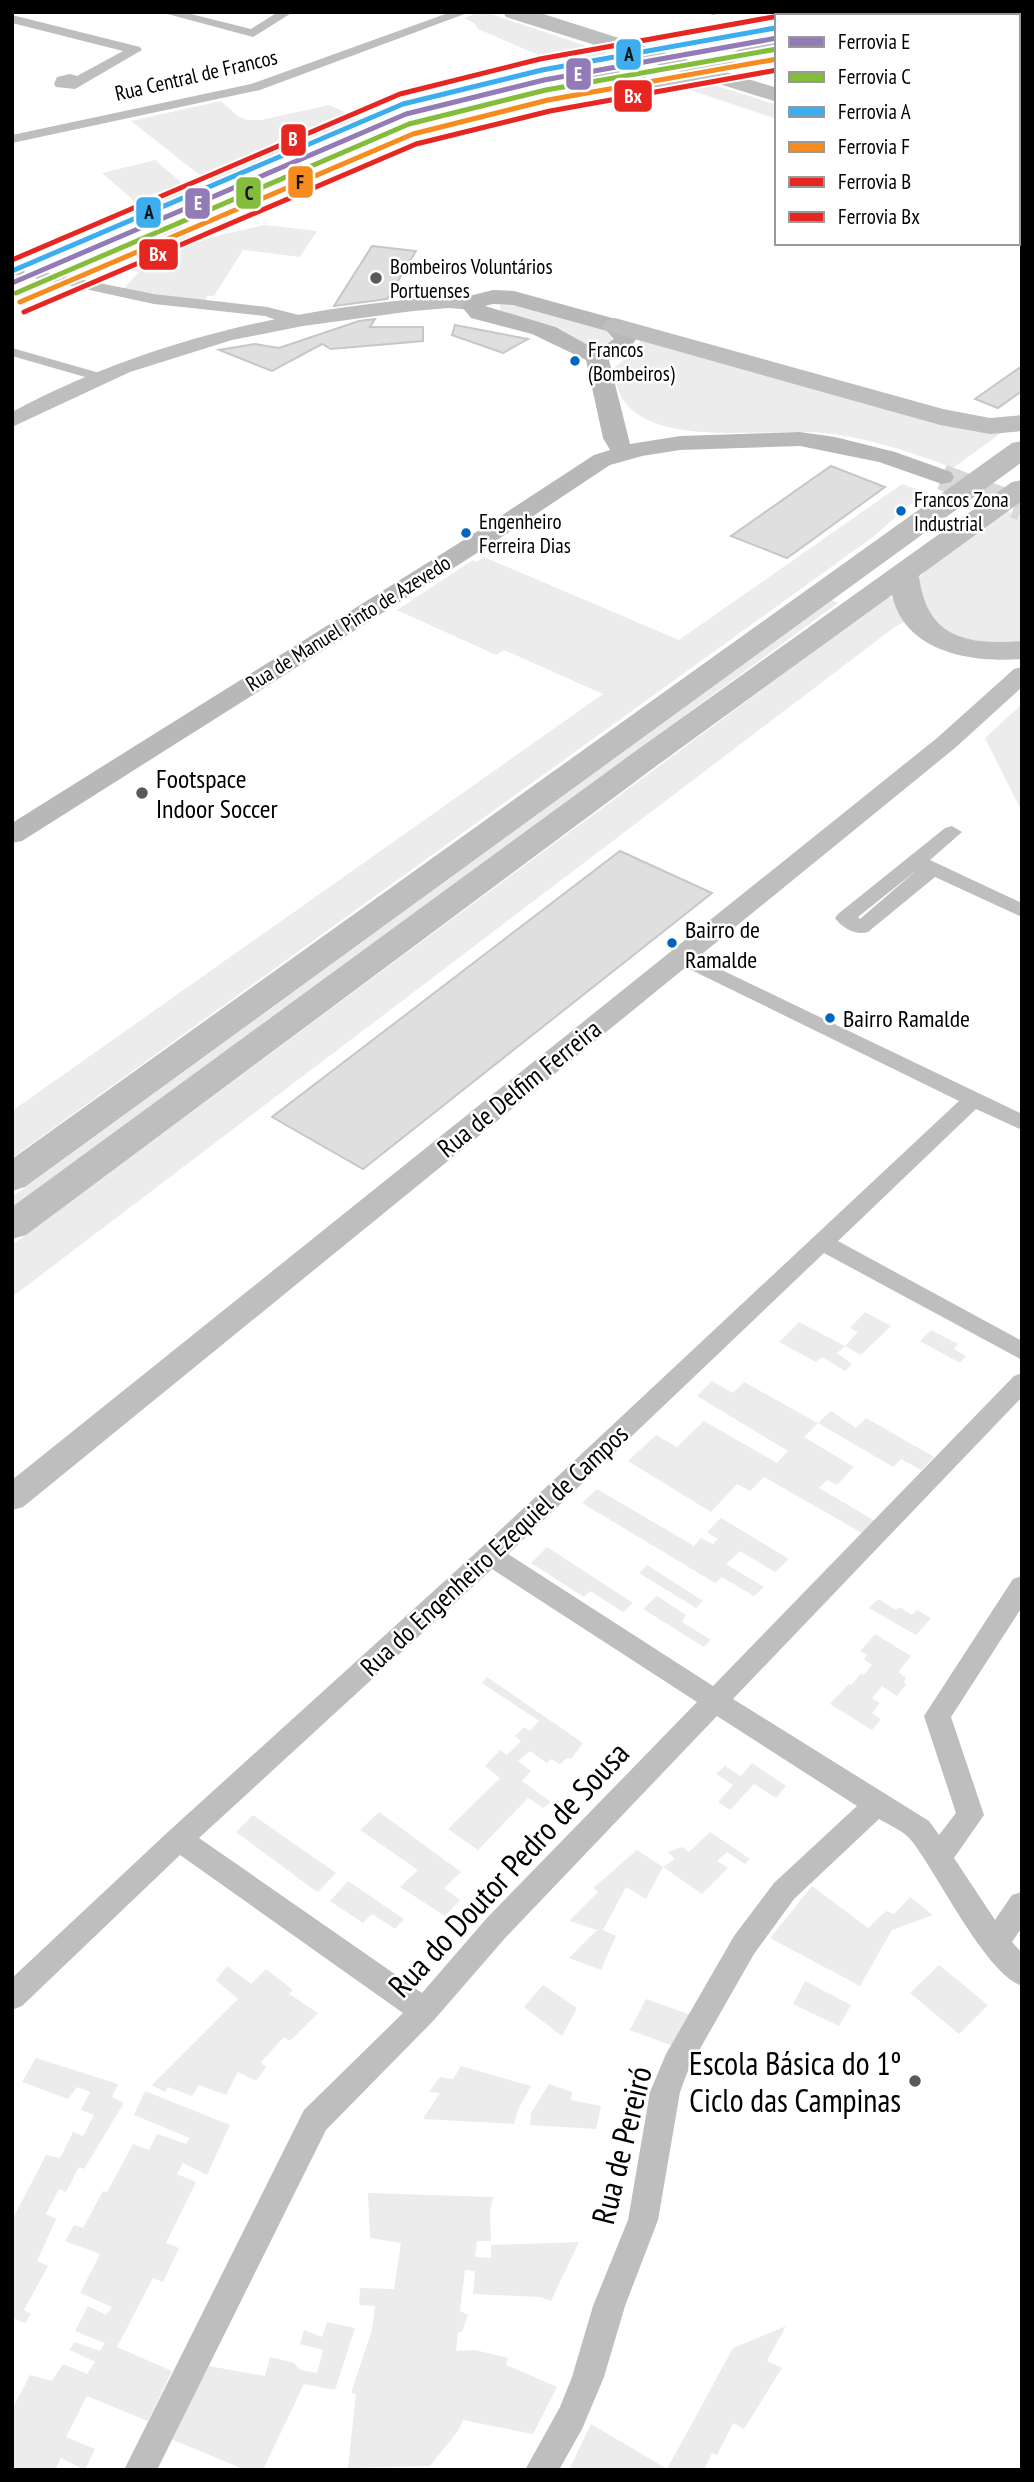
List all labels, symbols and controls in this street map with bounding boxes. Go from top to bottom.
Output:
legend [775,14,1020,245]
text: Ferrovia E [838,28,910,55]
line badge: A [615,38,642,71]
text: A [623,42,634,66]
street label: Rua Central de Francos [112,43,280,107]
line badge: E [565,57,592,91]
text: E [574,62,582,86]
text: Ferrovia C [838,63,911,90]
line badge: Bx [613,79,653,113]
text: Bx [624,84,642,108]
text: Ferrovia A [838,98,911,125]
line badge: B [280,123,307,157]
text: B [288,127,298,151]
text: Ferrovia F [838,133,910,160]
line badge: F [287,165,314,199]
text: Ferrovia B [838,168,911,195]
text: F [296,170,304,194]
line badge: C [235,176,262,210]
text: C [245,181,254,205]
line badge: E [184,187,211,220]
text: E [194,191,202,215]
line badge: A [135,196,162,229]
text: A [143,200,154,224]
text: Ferrovia Bx [838,203,920,230]
line badge: Bx [138,238,179,271]
text: Bx [149,242,167,266]
place label: Bombeiros Voluntários Portuenses [390,253,553,304]
marker: Bombeiros Voluntários Portuenses [368,270,384,286]
place label: Francos (Bombeiros) [588,336,675,387]
marker: Francos (Bombeiros) [568,354,582,368]
place label: Francos Zona Industrial [914,486,1009,537]
marker: Francos Zona Industrial [894,504,908,518]
place label: Engenheiro Ferreira Dias [479,508,571,559]
marker: Engenheiro Ferreira Dias [459,526,473,540]
street label: Rua de Manuel Pinto de Azevedo [241,549,455,697]
place label: Footspace Indoor Soccer [156,762,278,825]
marker: Footspace Indoor Soccer [134,785,150,801]
place label: Bairro de Ramalde [685,914,760,975]
marker: Bairro de Ramalde [665,936,679,950]
place label: Bairro Ramalde [843,1003,970,1034]
marker: Bairro Ramalde [823,1011,837,1025]
street label: Rua de Delfim Ferreira [430,1012,608,1164]
street label: Rua do Engenheiro Ezequiel de Campos [353,1417,635,1683]
street label: Rua do Doutor Pedro de Sousa [379,1732,637,2006]
place label: Escola Básica do 1º Ciclo das Campinas [689,2042,901,2121]
street label: Rua de Pereiró [581,2062,661,2228]
marker: Escola Básica do 1º Ciclo das Campinas [907,2073,923,2089]

